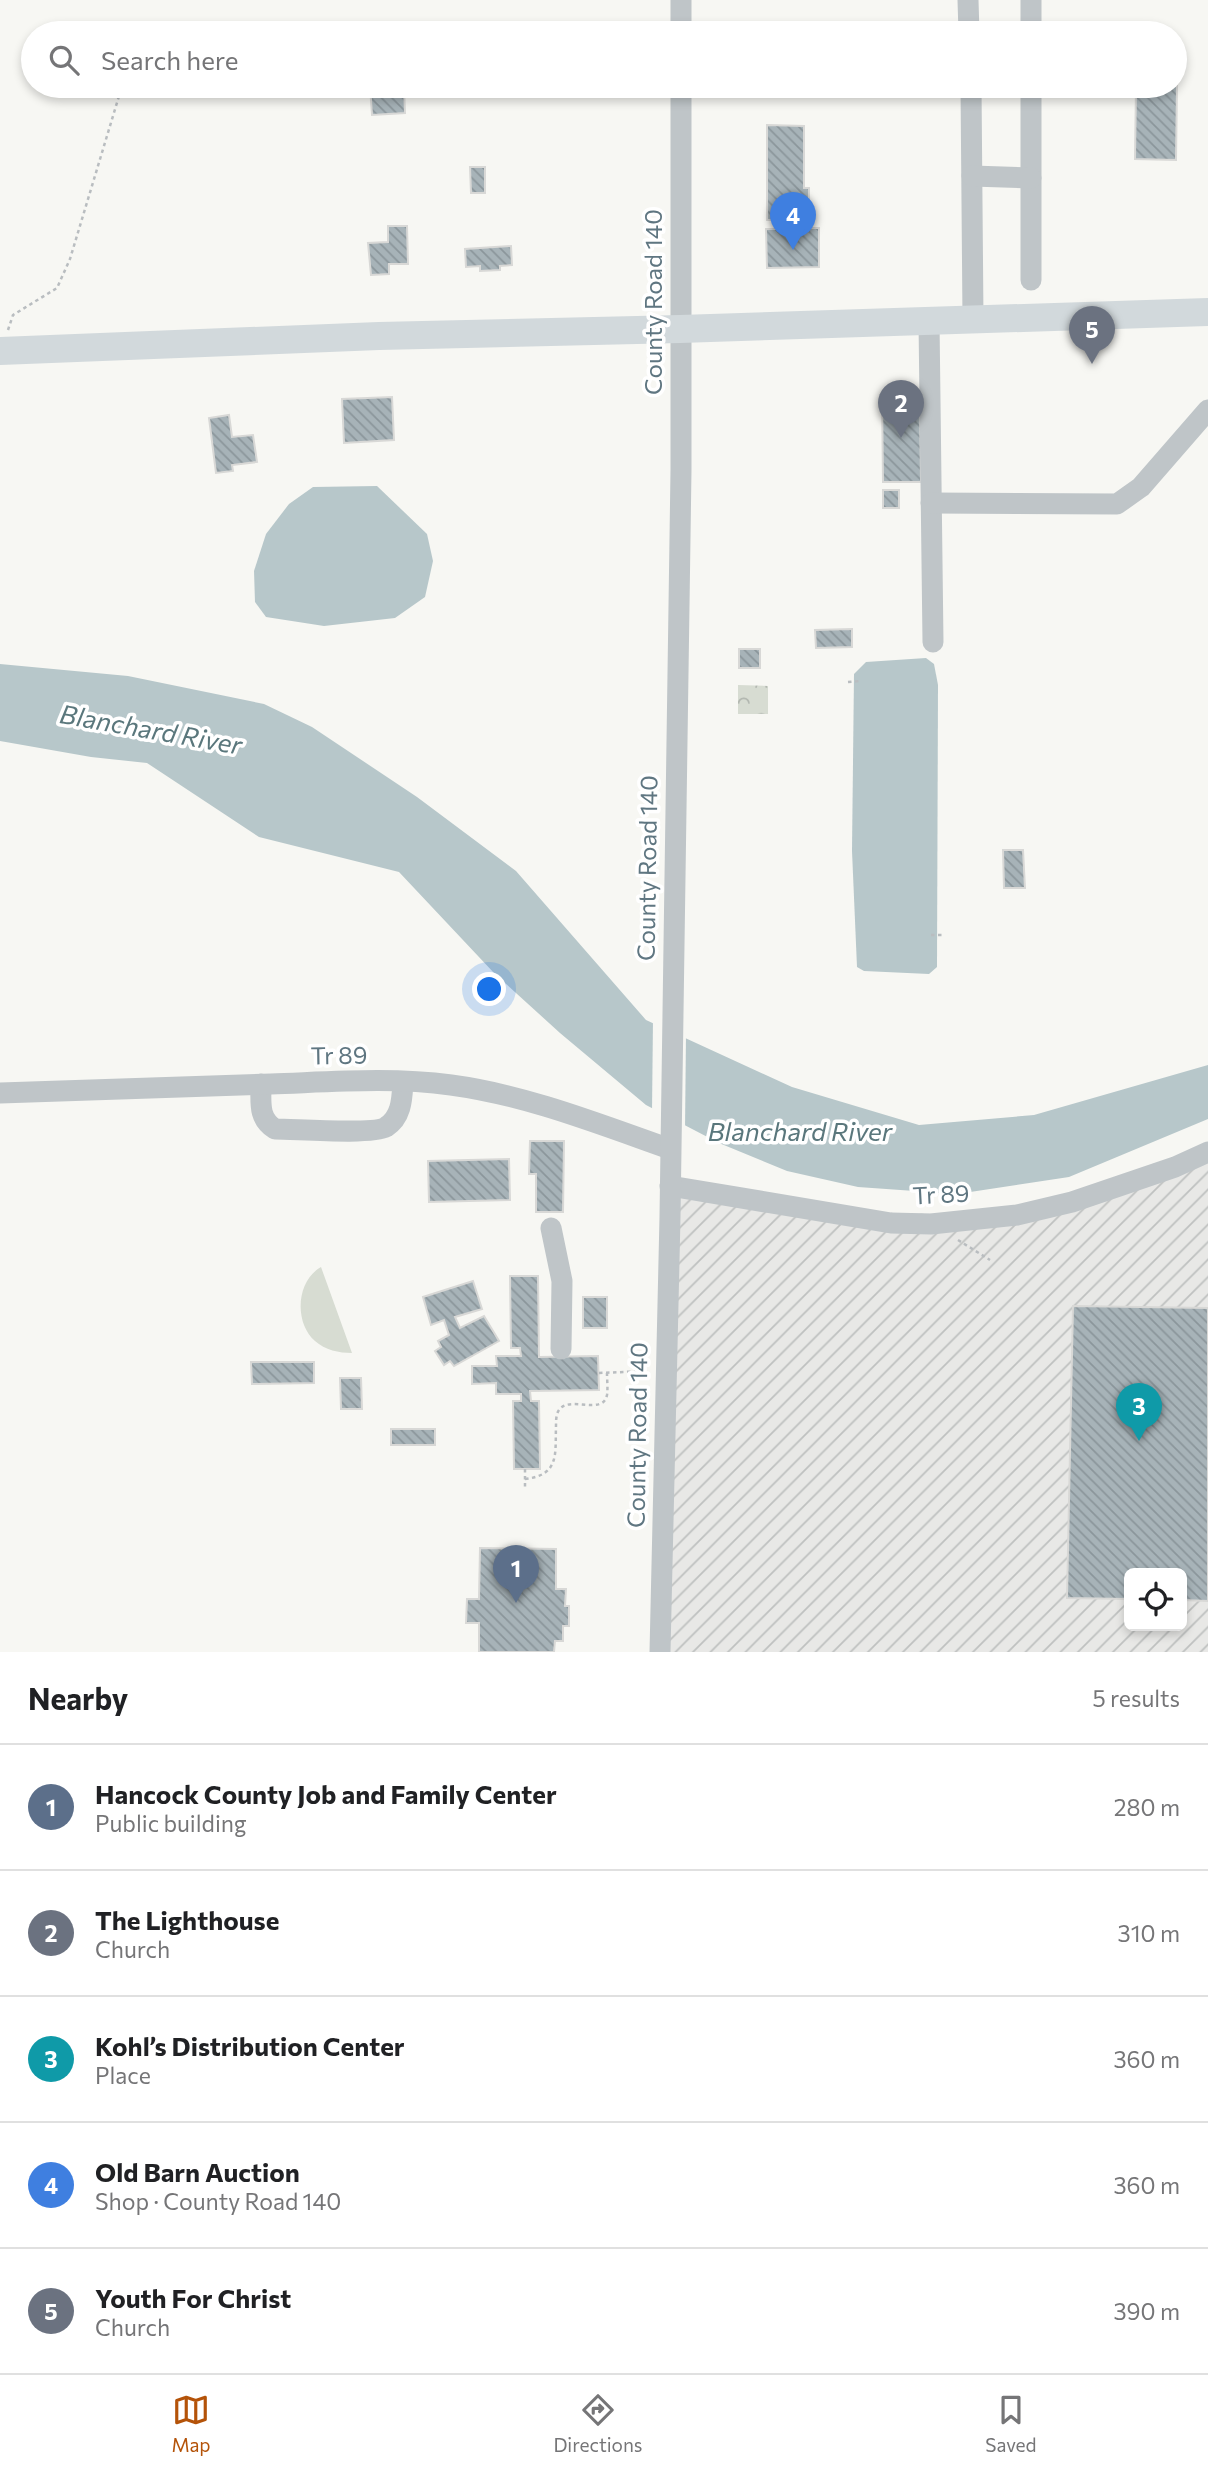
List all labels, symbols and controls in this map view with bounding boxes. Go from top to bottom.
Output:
search box [21,21,1187,98]
icon: search [45,41,83,79]
text: Search here [101,44,239,75]
pin: 4 [770,192,816,250]
street label: County Road 140 [638,209,667,395]
pin: 5 [1069,306,1115,364]
pin: 2 [878,380,924,438]
water label: Blanchard River [58,697,246,760]
street label: County Road 140 [630,775,663,961]
your location [472,972,506,1006]
street label: Tr 89 [310,1040,368,1069]
water label: Blanchard River [708,1115,894,1146]
street label: Tr 89 [912,1178,970,1209]
street label: County Road 140 [620,1342,653,1528]
pin: 3 [1116,1383,1162,1441]
pin: 1 [493,1545,539,1603]
map controls [1124,1568,1187,1631]
button: locate [1124,1568,1187,1631]
text: Nearby [28,1679,128,1716]
text: 5 results [1092,1684,1180,1712]
text: Hancock County Job and Family Center [95,1778,557,1809]
text: 1 [46,1793,56,1821]
text: 280 m [1114,1793,1180,1821]
text: Public building [95,1809,246,1837]
text: The Lighthouse [95,1904,279,1935]
text: 2 [44,1919,58,1947]
text: 310 m [1118,1919,1180,1947]
text: Church [95,1935,170,1963]
text: Kohl’s Distribution Center [95,2030,405,2061]
text: 3 [44,2045,58,2073]
text: 360 m [1113,2045,1180,2073]
text: Place [95,2061,151,2089]
text: Old Barn Auction [95,2156,300,2187]
text: 4 [44,2171,58,2199]
text: 360 m [1113,2171,1180,2199]
text: Shop · County Road 140 [95,2187,341,2215]
text: Youth For Christ [95,2282,291,2313]
text: 5 [44,2297,58,2325]
text: 390 m [1113,2297,1180,2325]
text: Church [95,2313,170,2341]
tab: Map [171,2391,211,2456]
tab: Directions [553,2391,643,2456]
tab: Saved [985,2391,1037,2456]

